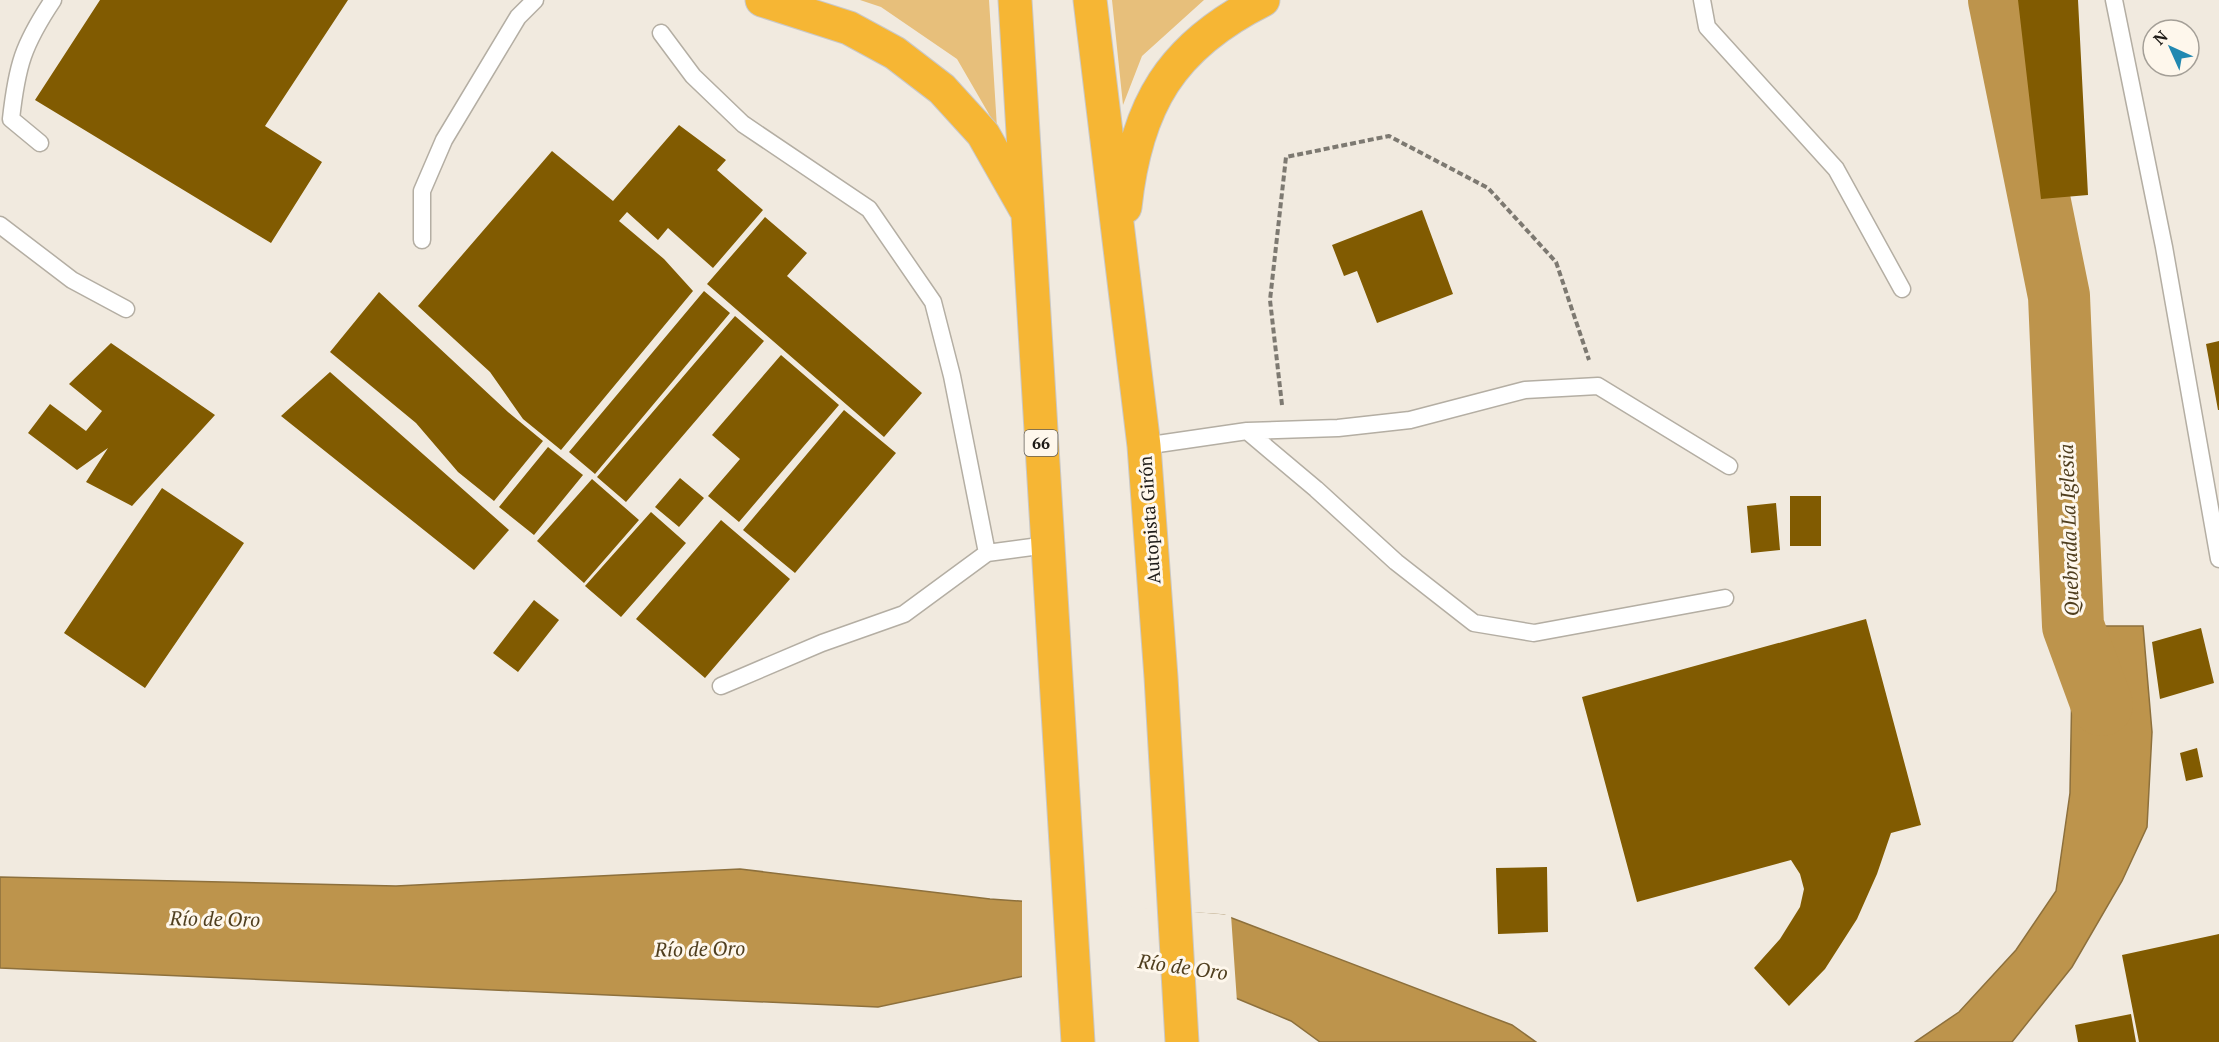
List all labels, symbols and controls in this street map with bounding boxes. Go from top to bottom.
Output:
north arrow [2141,18,2201,78]
text: N [2148,25,2172,49]
road number: 66 [1024,430,1058,456]
water label: Quebrada La Iglesia [2052,443,2085,617]
street label: Autopista Girón [1133,455,1165,585]
water label: Río de Oro [168,904,261,933]
water label: Río de Oro [653,934,746,963]
water label: Río de Oro [1135,947,1230,986]

